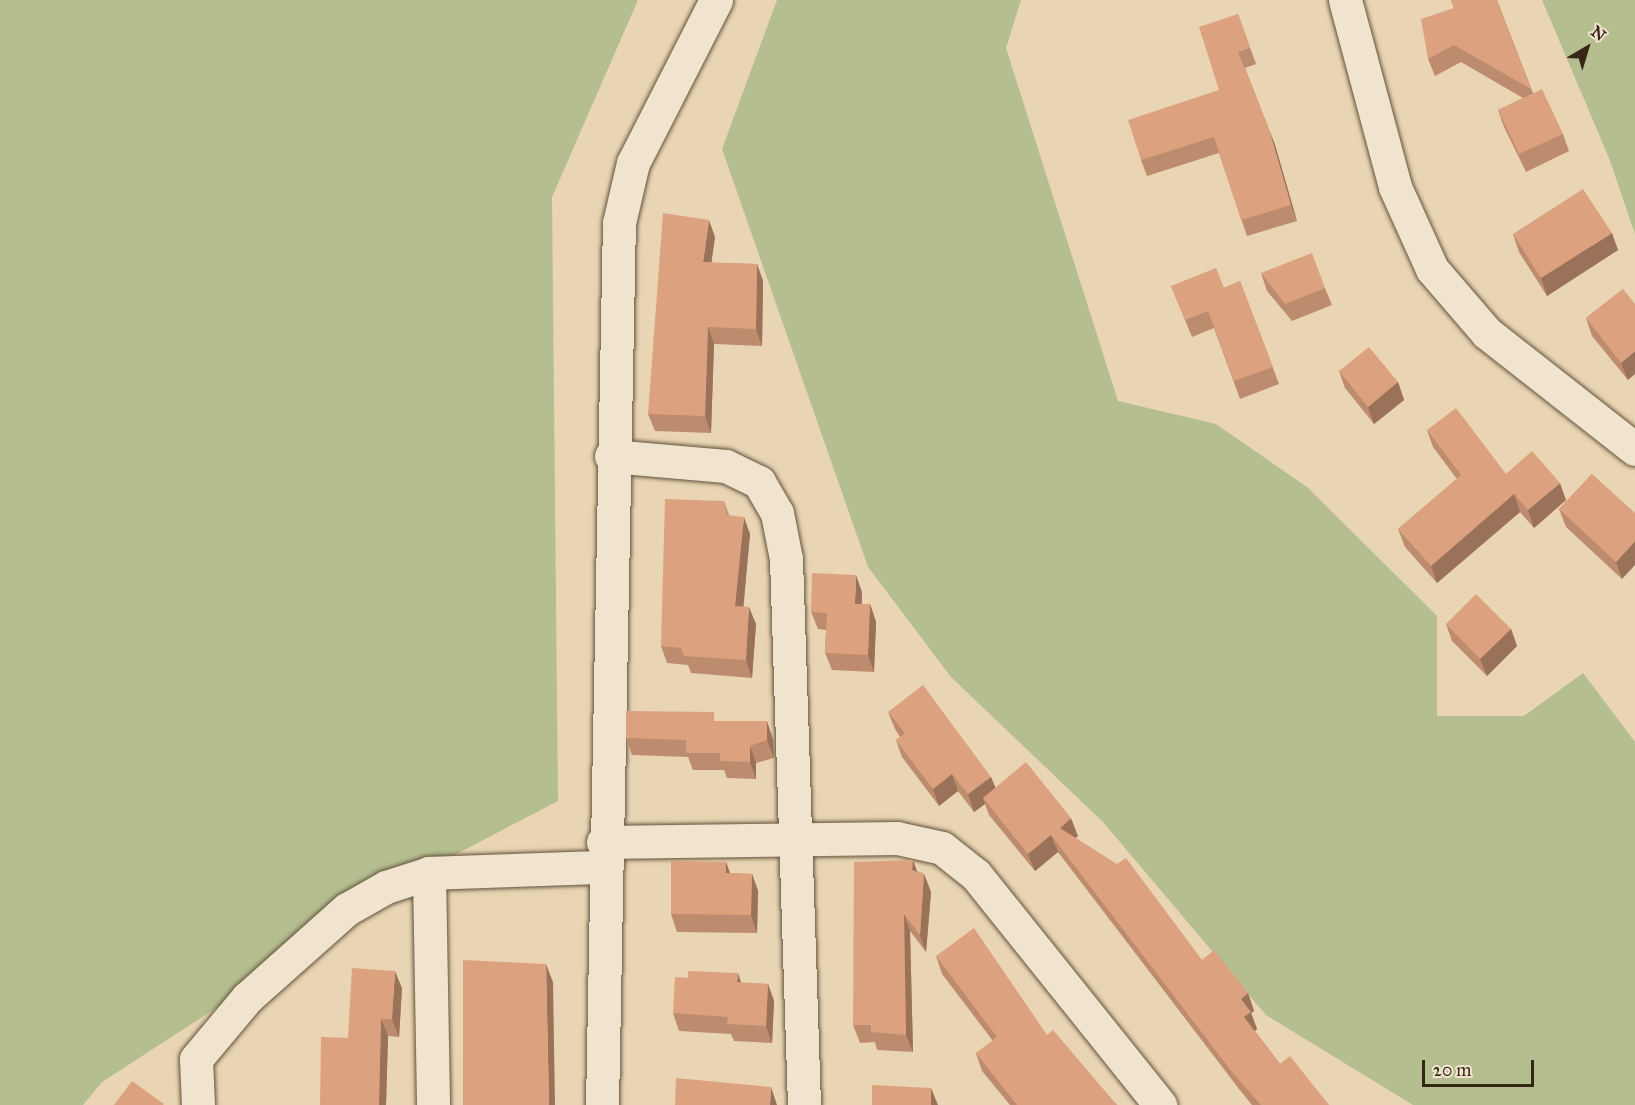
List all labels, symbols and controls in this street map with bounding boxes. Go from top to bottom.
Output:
north arrow [1557,18,1617,78]
text: N [1587,22,1610,45]
scale bar [1425,1048,1538,1086]
text: 20 m [1433,1059,1471,1081]

